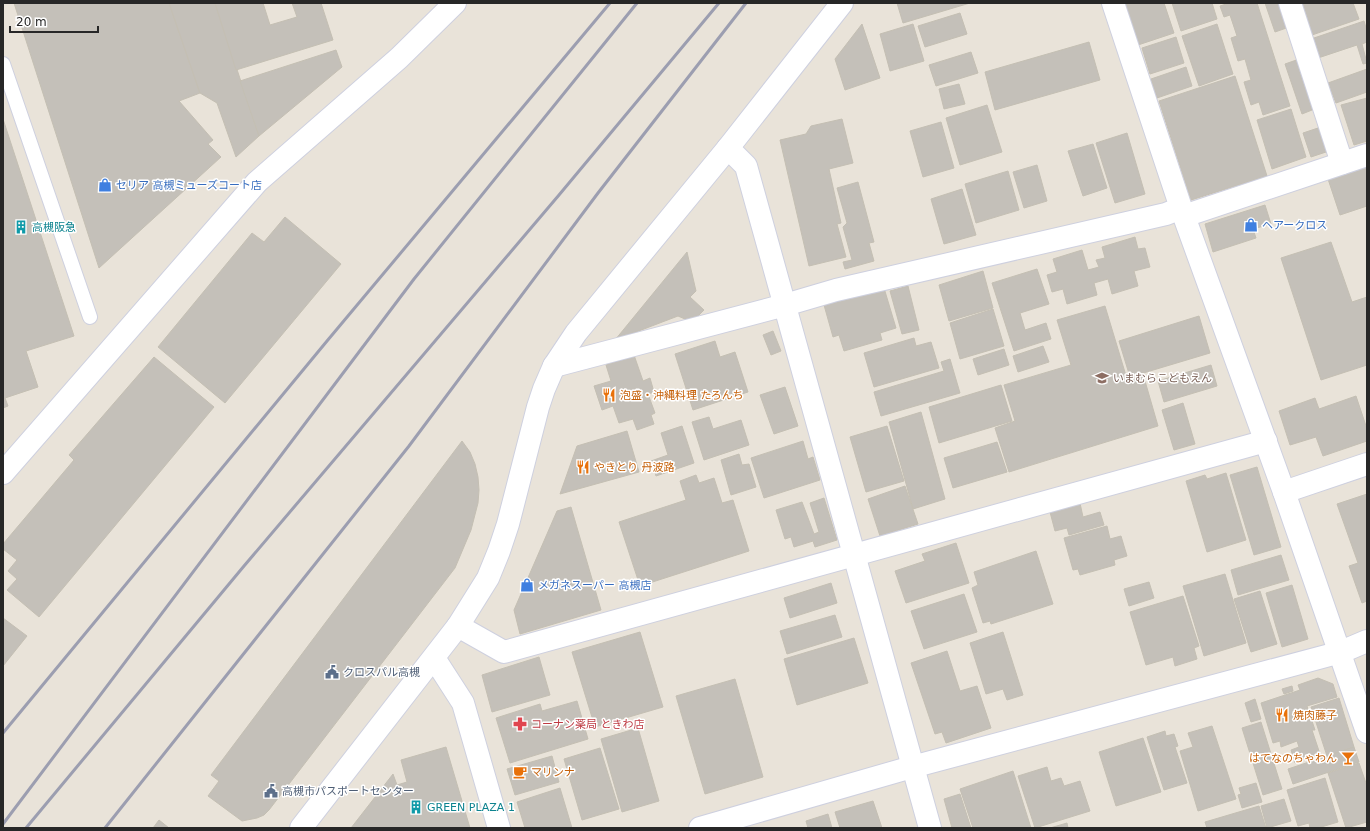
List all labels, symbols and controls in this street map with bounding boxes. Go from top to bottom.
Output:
scale bar [10,8,98,34]
text: 20 m [16,15,47,29]
shop icon: セリア 高槻ミューズコート店 [97,177,113,193]
place label: セリア 高槻ミューズコート店 [116,179,262,192]
shop icon: ヘアークロス [1243,217,1259,233]
building icon: 高槻阪急 [13,219,29,235]
place label: ヘアークロス [1262,219,1327,232]
place label: 高槻阪急 [32,221,76,234]
school or university icon: いまむらこどもえん [1094,370,1110,386]
place label: いまむらこどもえん [1113,372,1212,385]
restaurant icon: 泡盛・沖縄料理 たろんち [601,387,617,403]
place label: 泡盛・沖縄料理 たろんち [620,389,744,402]
restaurant icon: やきとり 丹波路 [575,459,591,475]
place label: やきとり 丹波路 [594,461,675,474]
shop icon: メガネスーパー 高槻店 [519,577,535,593]
place label: メガネスーパー 高槻店 [538,579,651,592]
public building icon: クロスパル高槻 [324,664,340,680]
place label: クロスパル高槻 [343,666,420,679]
restaurant icon: 焼肉藤子 [1274,707,1290,723]
place label: 焼肉藤子 [1293,709,1337,722]
pharmacy icon: コーナン薬局 ときわ店 [512,716,528,732]
place label: コーナン薬局 ときわ店 [531,718,645,731]
bar icon: はてなのちゃわん [1340,750,1356,766]
place label: はてなのちゃわん [1249,752,1337,765]
cafe icon: マリンナ [512,764,528,780]
place label: マリンナ [531,766,575,779]
public building icon: 高槻市パスポートセンター [263,783,279,799]
place label: 高槻市パスポートセンター [282,785,414,798]
building icon: GREEN PLAZA 1 [408,799,424,815]
place label: GREEN PLAZA 1 [427,801,515,814]

